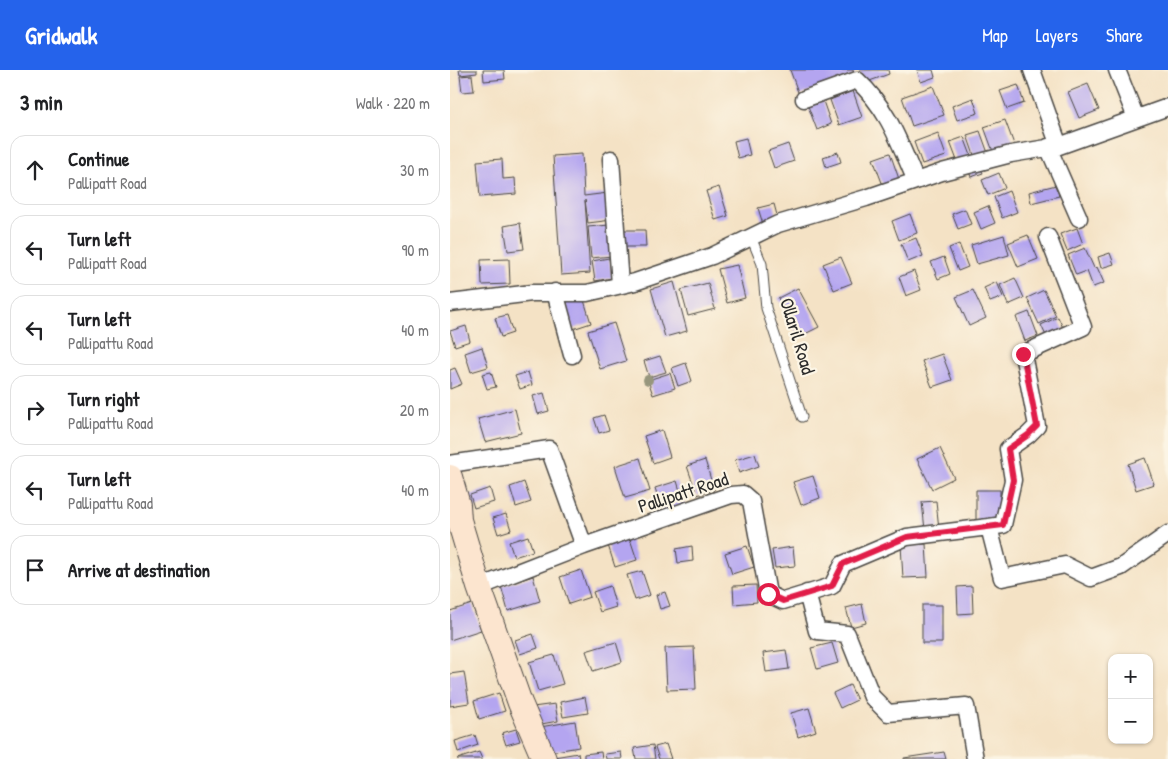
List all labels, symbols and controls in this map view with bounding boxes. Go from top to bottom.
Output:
text: Gridwalk [25,19,97,51]
text: Map [982,23,1008,48]
text: Layers [1036,23,1078,48]
text: Share [1106,23,1143,48]
text: 3 min [20,88,63,117]
text: Walk · 220 m [356,92,430,114]
text: Continue [68,146,129,172]
icon: ahead [21,156,49,184]
text: 30 m [400,159,429,181]
text: Pallipatt Road [68,172,146,194]
text: Turn left [68,226,131,252]
icon: left [21,236,49,264]
text: 90 m [401,239,429,261]
text: Pallipatt Road [68,252,146,274]
street label: Ollaril Road [774,295,822,378]
text: Turn left [68,306,131,332]
icon: left [21,316,49,344]
text: 40 m [401,319,429,341]
text: Pallipattu Road [68,332,153,354]
route end [1012,343,1035,366]
text: Turn right [68,386,139,412]
icon: right [21,396,49,424]
text: 20 m [400,399,429,421]
text: Pallipattu Road [68,412,153,434]
street label: Pallipatt Road [635,465,732,519]
text: Turn left [68,466,131,492]
icon: left [21,476,49,504]
text: 40 m [401,479,429,501]
text: Pallipattu Road [68,492,153,514]
icon: arrive [21,556,49,584]
text: Arrive at destination [68,557,210,583]
route start [757,583,780,606]
map controls [1108,654,1153,744]
button: + [1108,654,1153,699]
button: − [1108,699,1153,744]

